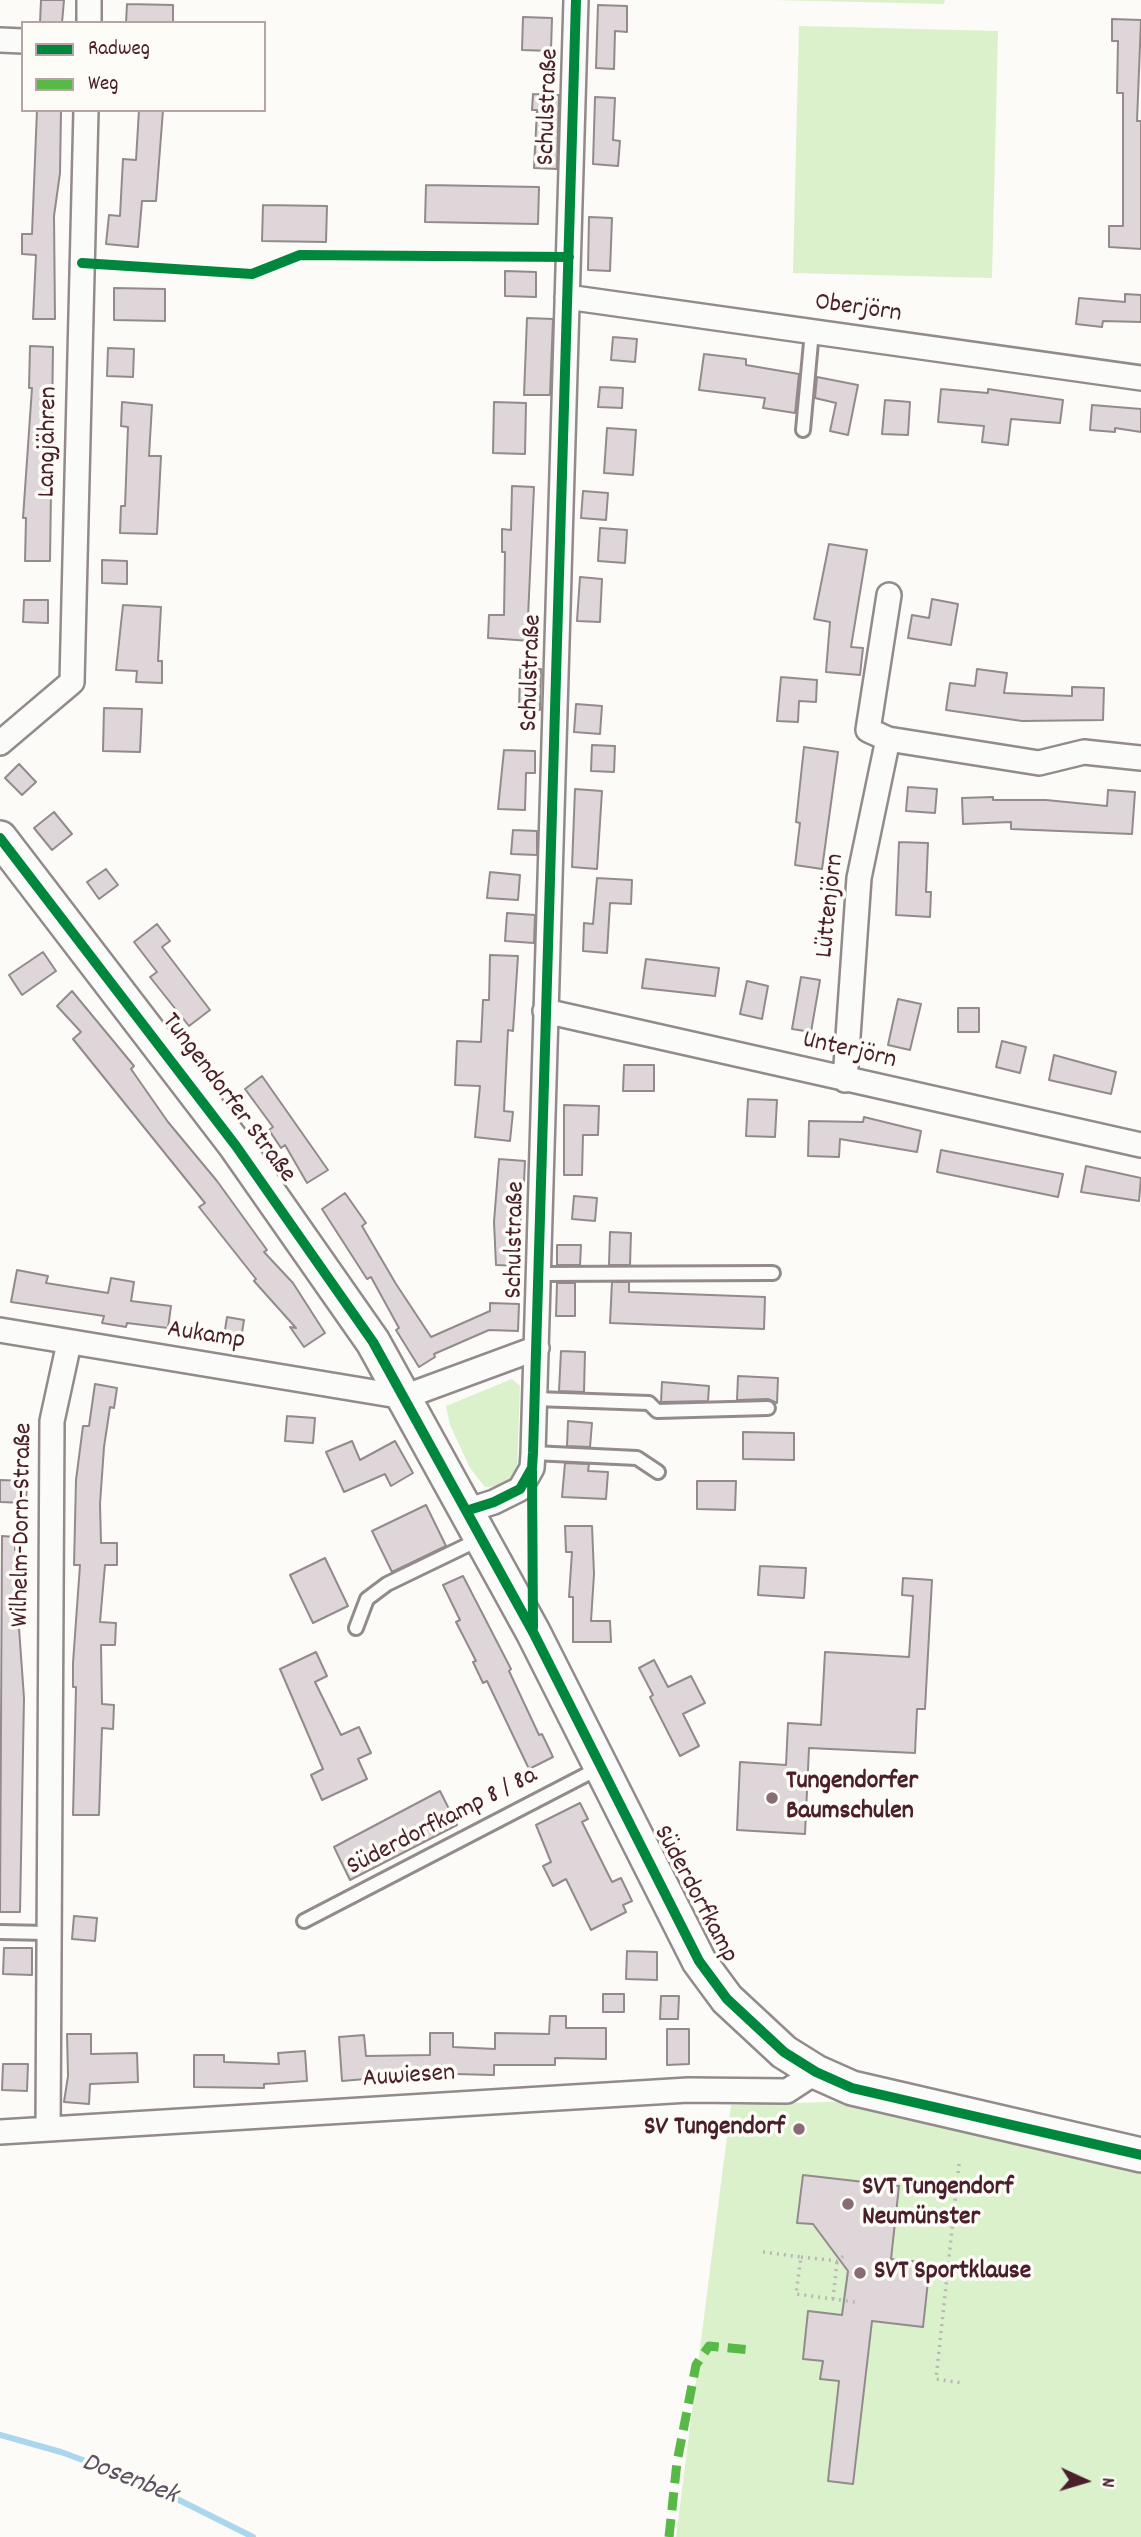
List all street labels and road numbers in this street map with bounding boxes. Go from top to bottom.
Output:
street label: Schulstraße [532,48,568,166]
street label: Oberjörn [813,288,903,332]
street label: Langjähren [33,386,67,498]
street label: Schulstraße [515,614,551,732]
street label: Lüttenjörn [811,852,853,960]
street label: Tungendorfer Straße [153,1008,301,1190]
street label: Unterjörn [799,1026,899,1078]
street label: Schulstraße [500,1181,534,1299]
street label: Aukamp [165,1315,247,1359]
street label: Wilhelm-Dorn-Straße [7,1423,41,1627]
street label: Süderdorfkamp 8 / 8a [343,1762,543,1884]
street label: Süderdorfkamp [645,1821,743,1969]
street label: Auwiesen [362,2059,456,2097]

